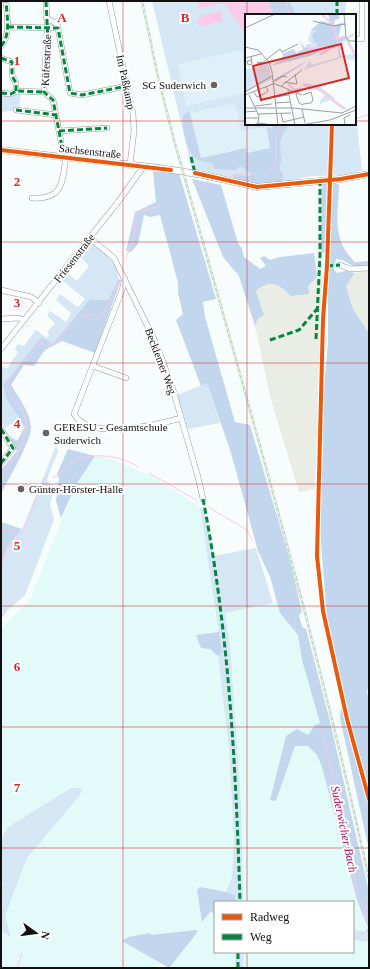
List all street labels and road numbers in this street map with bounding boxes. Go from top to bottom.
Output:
street label: Küferstraße [39,34,53,86]
street label: Im Paßkamp [114,53,138,111]
street label: Sachsenstraße [58,142,122,160]
street label: Friesenstraße [51,231,97,285]
street label: Becklemer Weg [143,326,179,396]

